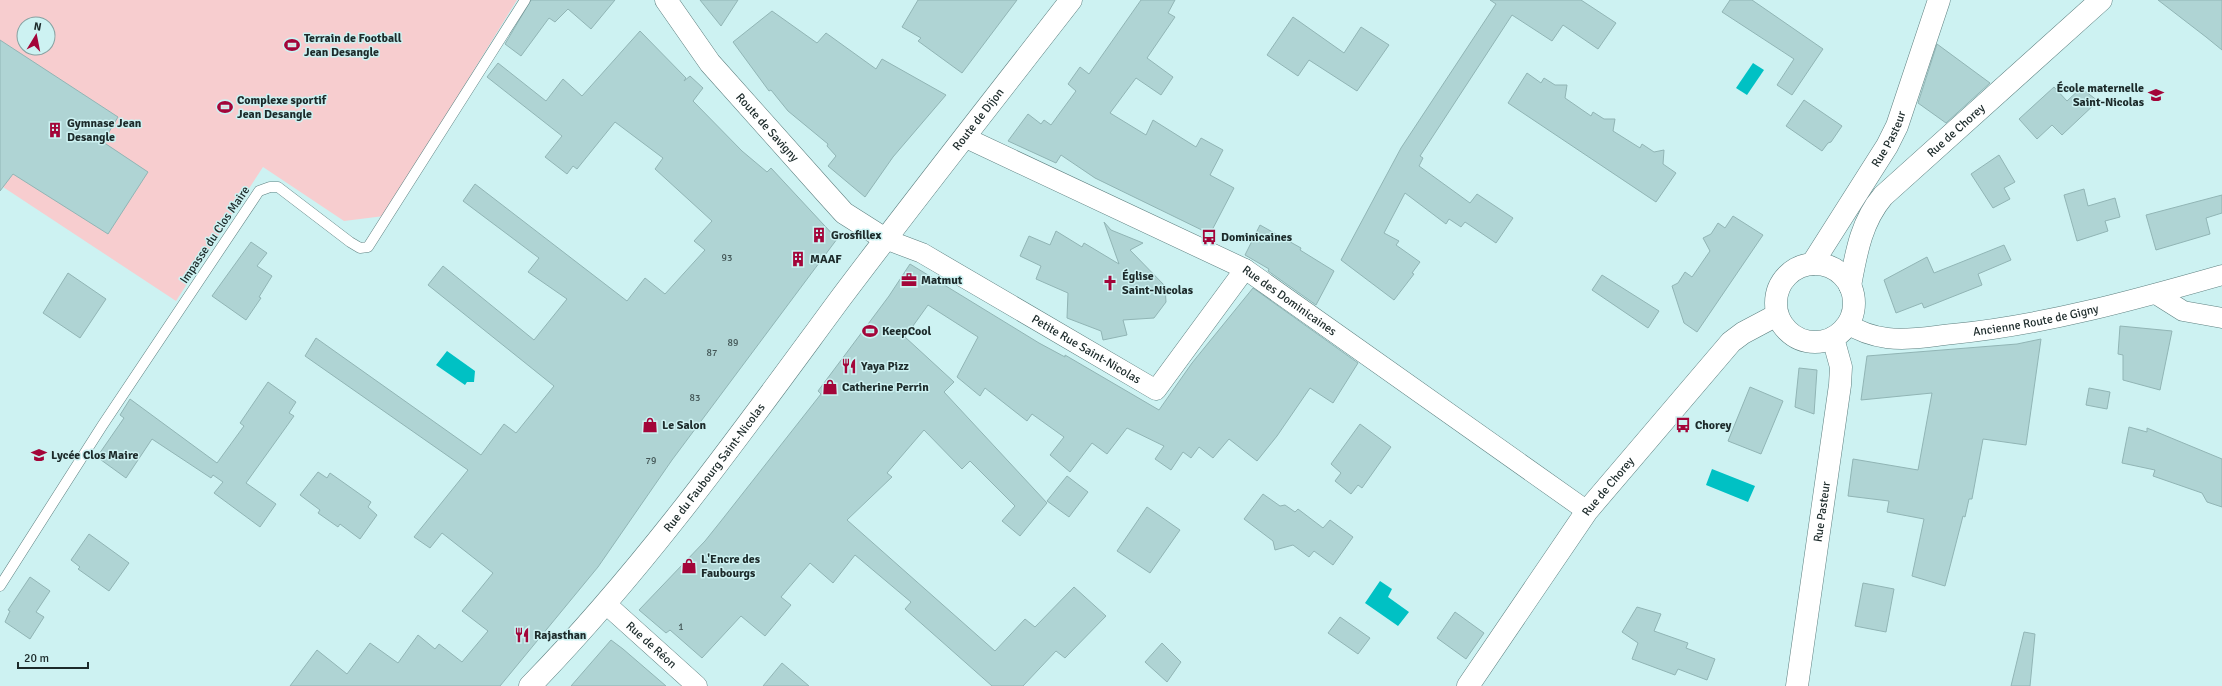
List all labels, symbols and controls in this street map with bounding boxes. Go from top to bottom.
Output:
north arrow [16,16,56,56]
text: N [33,20,43,34]
place label: Terrain de Football Jean Desangle [304,31,402,60]
sports icon: Terrain de Football Jean Desangle [283,36,301,54]
place label: École maternelle Saint-Nicolas [2056,81,2145,110]
street label: Route de Dijon [949,85,1007,153]
school or university icon: École maternelle Saint-Nicolas [2147,86,2165,104]
street label: Route de Savigny [733,90,802,165]
place label: Complexe sportif Jean Desangle [237,93,327,122]
sports icon: Complexe sportif Jean Desangle [216,98,234,116]
street label: Rue de Chorey [1924,100,1988,160]
street label: Rue Pasteur [1868,108,1909,170]
place label: Gymnase Jean Desangle [67,116,142,145]
building icon: Gymnase Jean Desangle [46,121,64,139]
street label: Impasse du Clos Maire [177,183,253,287]
building icon: Grosfillex [810,226,828,244]
place label: Grosfillex [831,228,882,243]
bus stop icon: Dominicaines [1200,228,1218,246]
place label: Dominicaines [1221,230,1293,245]
building icon: MAAF [789,250,807,268]
house number: 93 [722,252,732,264]
place label: MAAF [810,252,842,267]
street label: Rue des Dominicaines [1239,262,1340,339]
place label: Église Saint-Nicolas [1122,269,1194,298]
office icon: Matmut [900,271,918,289]
place label: Matmut [921,273,963,288]
church icon: Église Saint-Nicolas [1101,274,1119,292]
street label: Ancienne Route de Gigny [1972,301,2100,339]
street label: Petite Rue Saint-Nicolas [1029,311,1144,387]
sports icon: KeepCool [861,322,879,340]
place label: KeepCool [882,324,931,339]
house number: 89 [728,337,738,349]
house number: 87 [707,347,717,359]
restaurant icon: Yaya Pizz [840,357,858,375]
place label: Yaya Pizz [860,359,910,374]
shop icon: Catherine Perrin [821,378,839,396]
place label: Catherine Perrin [842,380,929,395]
house number: 83 [690,392,700,404]
street label: Rue du Faubourg Saint-Nicolas [660,400,768,535]
shop icon: Le Salon [641,416,659,434]
bus stop icon: Chorey [1674,416,1692,434]
place label: Le Salon [662,418,707,433]
place label: Chorey [1695,418,1732,433]
school or university icon: Lycée Clos Maire [30,446,48,464]
place label: Lycée Clos Maire [51,448,138,463]
street label: Rue de Chorey [1578,453,1638,519]
house number: 79 [646,455,656,467]
street label: Rue Pasteur [1810,480,1834,543]
place label: L'Encre des Faubourgs [701,552,761,581]
shop icon: L'Encre des Faubourgs [680,557,698,575]
street label: Rue de Réon [623,618,680,672]
house number: 1 [678,621,684,633]
restaurant icon: Rajasthan [513,626,531,644]
place label: Rajasthan [534,628,587,643]
scale bar [18,644,88,670]
text: 20 m [24,651,49,666]

